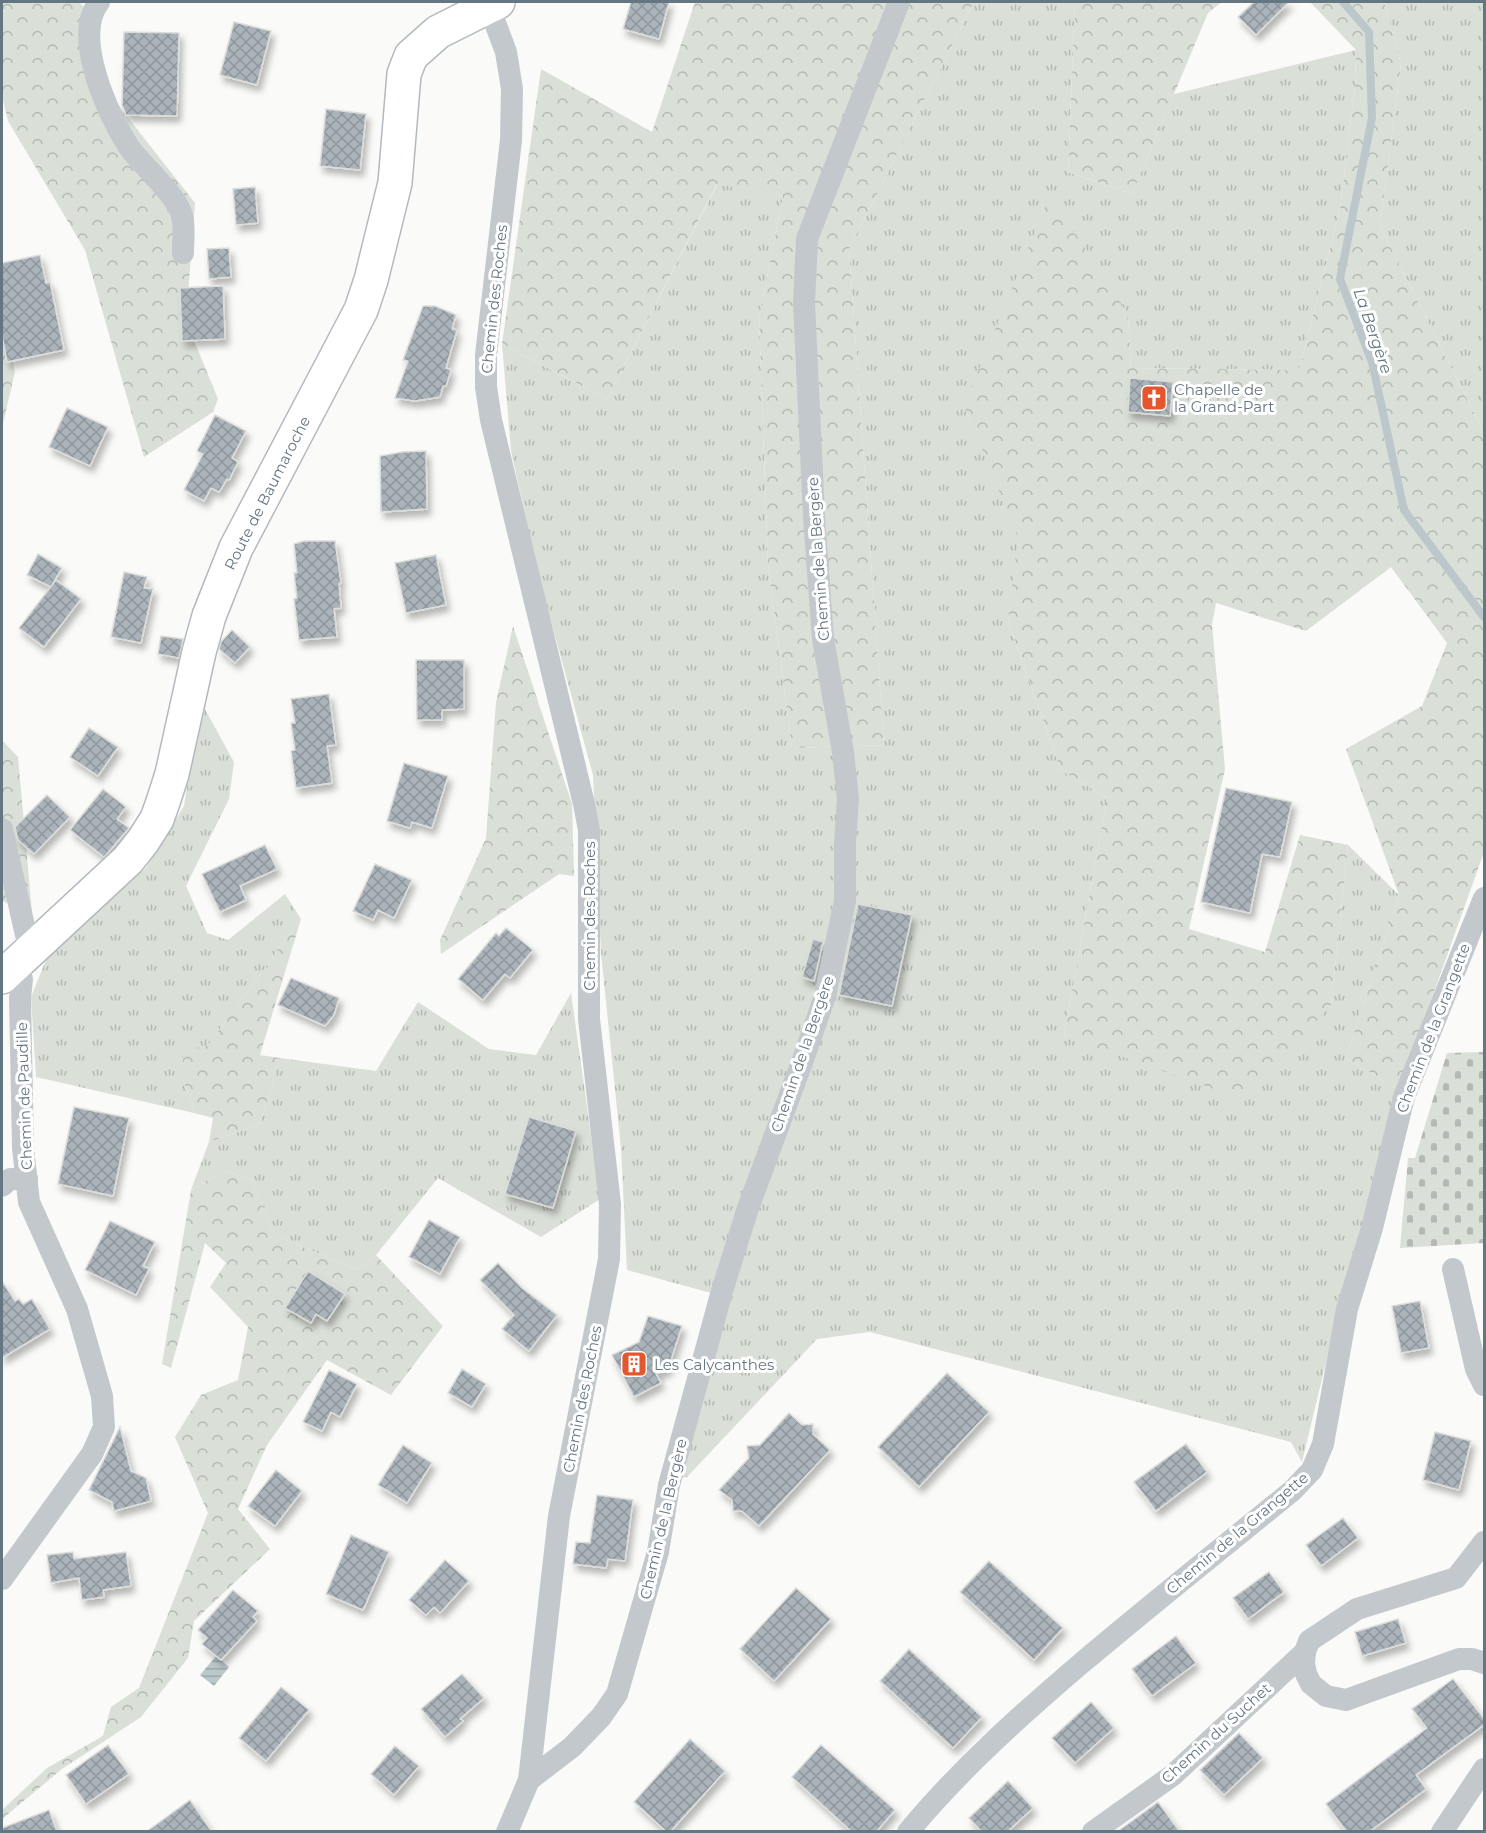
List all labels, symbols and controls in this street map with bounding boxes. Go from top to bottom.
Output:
street label: Chemin des Roches [477,224,511,374]
water label: La Bergère [1350,286,1396,376]
place label: Chapelle de la Grand-Part [1174,380,1274,416]
church icon: Chapelle de la Grand-Part [1139,383,1169,413]
street label: Route de Baumaroche [220,413,314,573]
street label: Chemin de la Bergère [803,476,833,642]
street label: Chemin des Roches [580,841,599,991]
street label: Chemin de la Grangette [1392,941,1474,1115]
street label: Chemin de la Bergère [766,973,838,1135]
street label: Chemin de Paudille [12,1022,36,1170]
street label: Chemin des Roches [558,1324,606,1474]
building icon: Les Calycanthes [619,1349,649,1379]
place label: Les Calycanthes [654,1355,774,1374]
street label: Chemin de la Bergère [635,1437,691,1601]
street label: Chemin de la Grangette [1162,1468,1312,1598]
street label: Chemin du Suchet [1157,1679,1275,1787]

